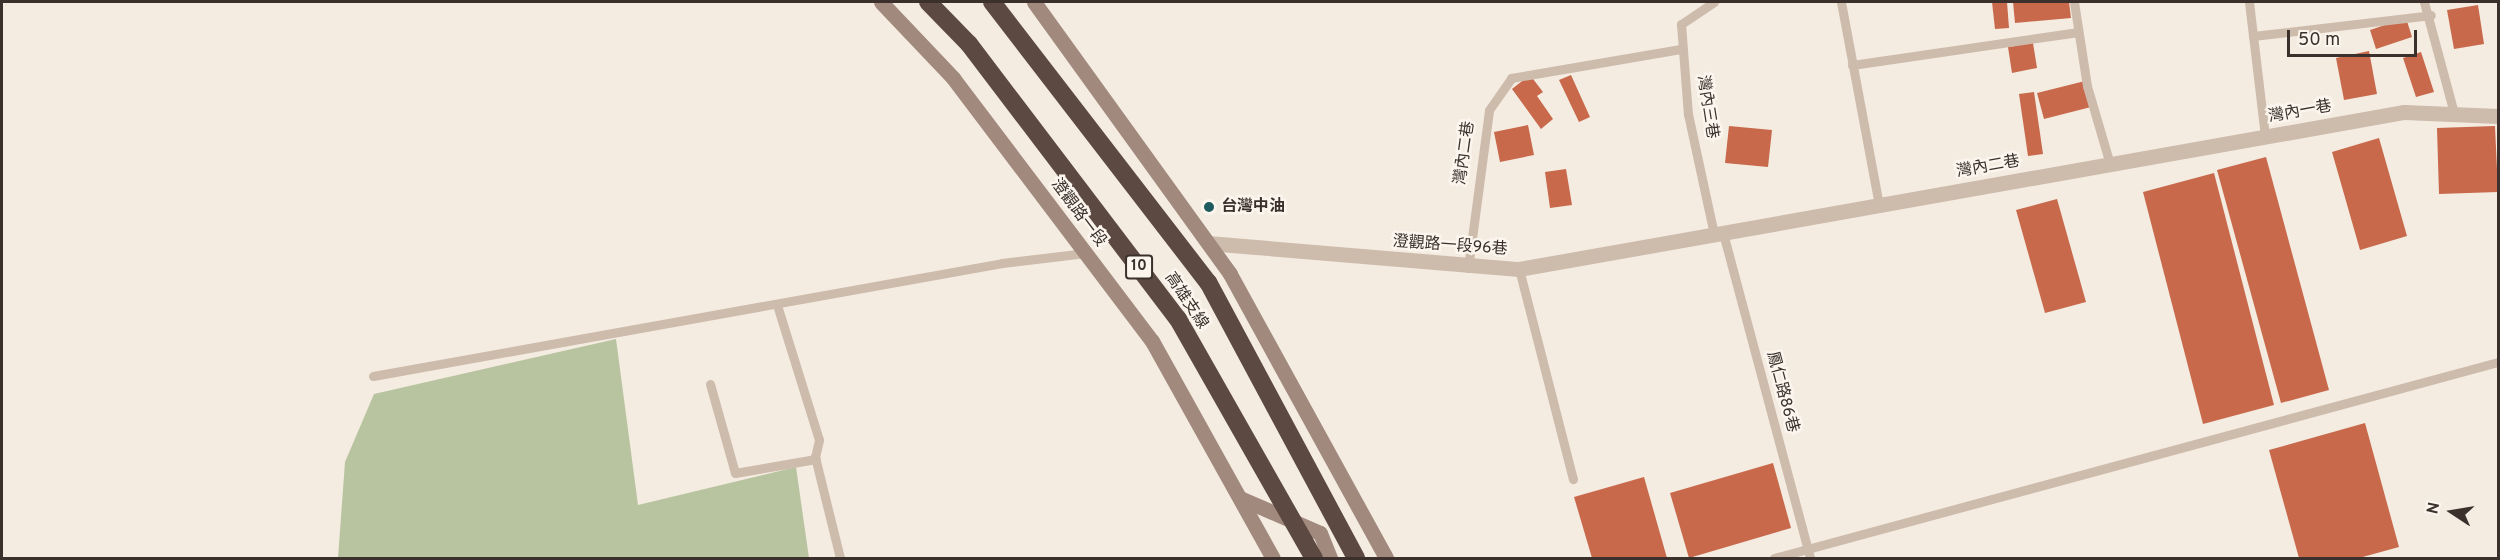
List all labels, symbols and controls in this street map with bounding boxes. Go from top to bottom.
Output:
scale bar [2290,18,2420,56]
text: 50 m [2298,29,2340,52]
street label: 灣內三巷 [1693,74,1721,140]
street label: 灣內一巷 [2267,97,2333,127]
street label: 灣內二巷 [1451,120,1479,186]
street label: 灣內二巷 [1955,152,2021,182]
street label: 澄觀路一段 [1046,175,1110,251]
place label: 台灣中油 [1221,197,1285,217]
marker: 台灣中油 [1202,200,1216,214]
street label: 澄觀路一段96巷 [1392,232,1508,260]
road number: 10 [1124,255,1154,279]
street label: 高雄支線 [1160,269,1212,333]
street label: 鳳仁路86巷 [1762,349,1802,435]
north arrow [2422,482,2482,542]
text: N [2423,501,2445,516]

